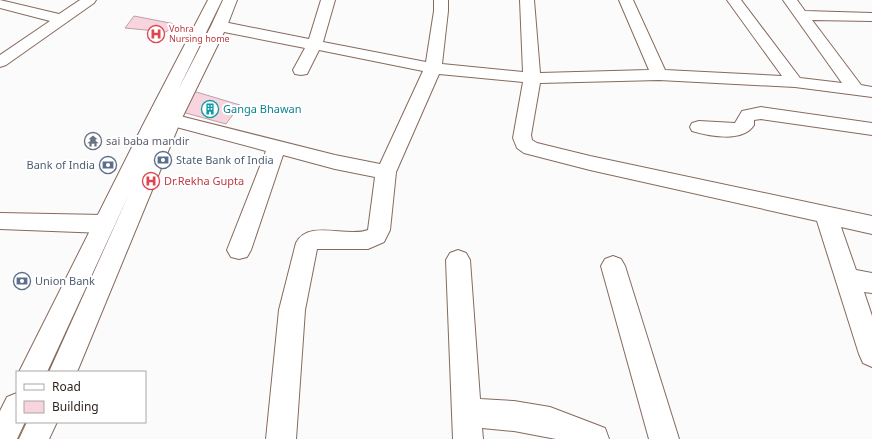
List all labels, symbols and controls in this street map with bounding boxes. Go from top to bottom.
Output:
place label: Vohra Nursing home [169,22,230,45]
hospital icon: Vohra Nursing home [146,24,166,44]
building icon: Ganga Bhawan [200,99,220,119]
place label: Ganga Bhawan [223,101,302,116]
temple icon: sai baba mandir [83,131,103,151]
place label: sai baba mandir [106,133,190,148]
bank icon: State Bank of India [153,150,173,170]
place label: State Bank of India [176,152,274,167]
bank icon: Bank of India [98,155,118,175]
place label: Bank of India [27,157,95,172]
hospital icon: Dr.Rekha Gupta [141,171,161,191]
place label: Dr.Rekha Gupta [164,173,244,188]
bank icon: Union Bank [12,271,32,291]
place label: Union Bank [35,273,95,288]
legend [16,371,146,423]
text: Road [52,378,81,395]
text: Building [52,398,99,415]

